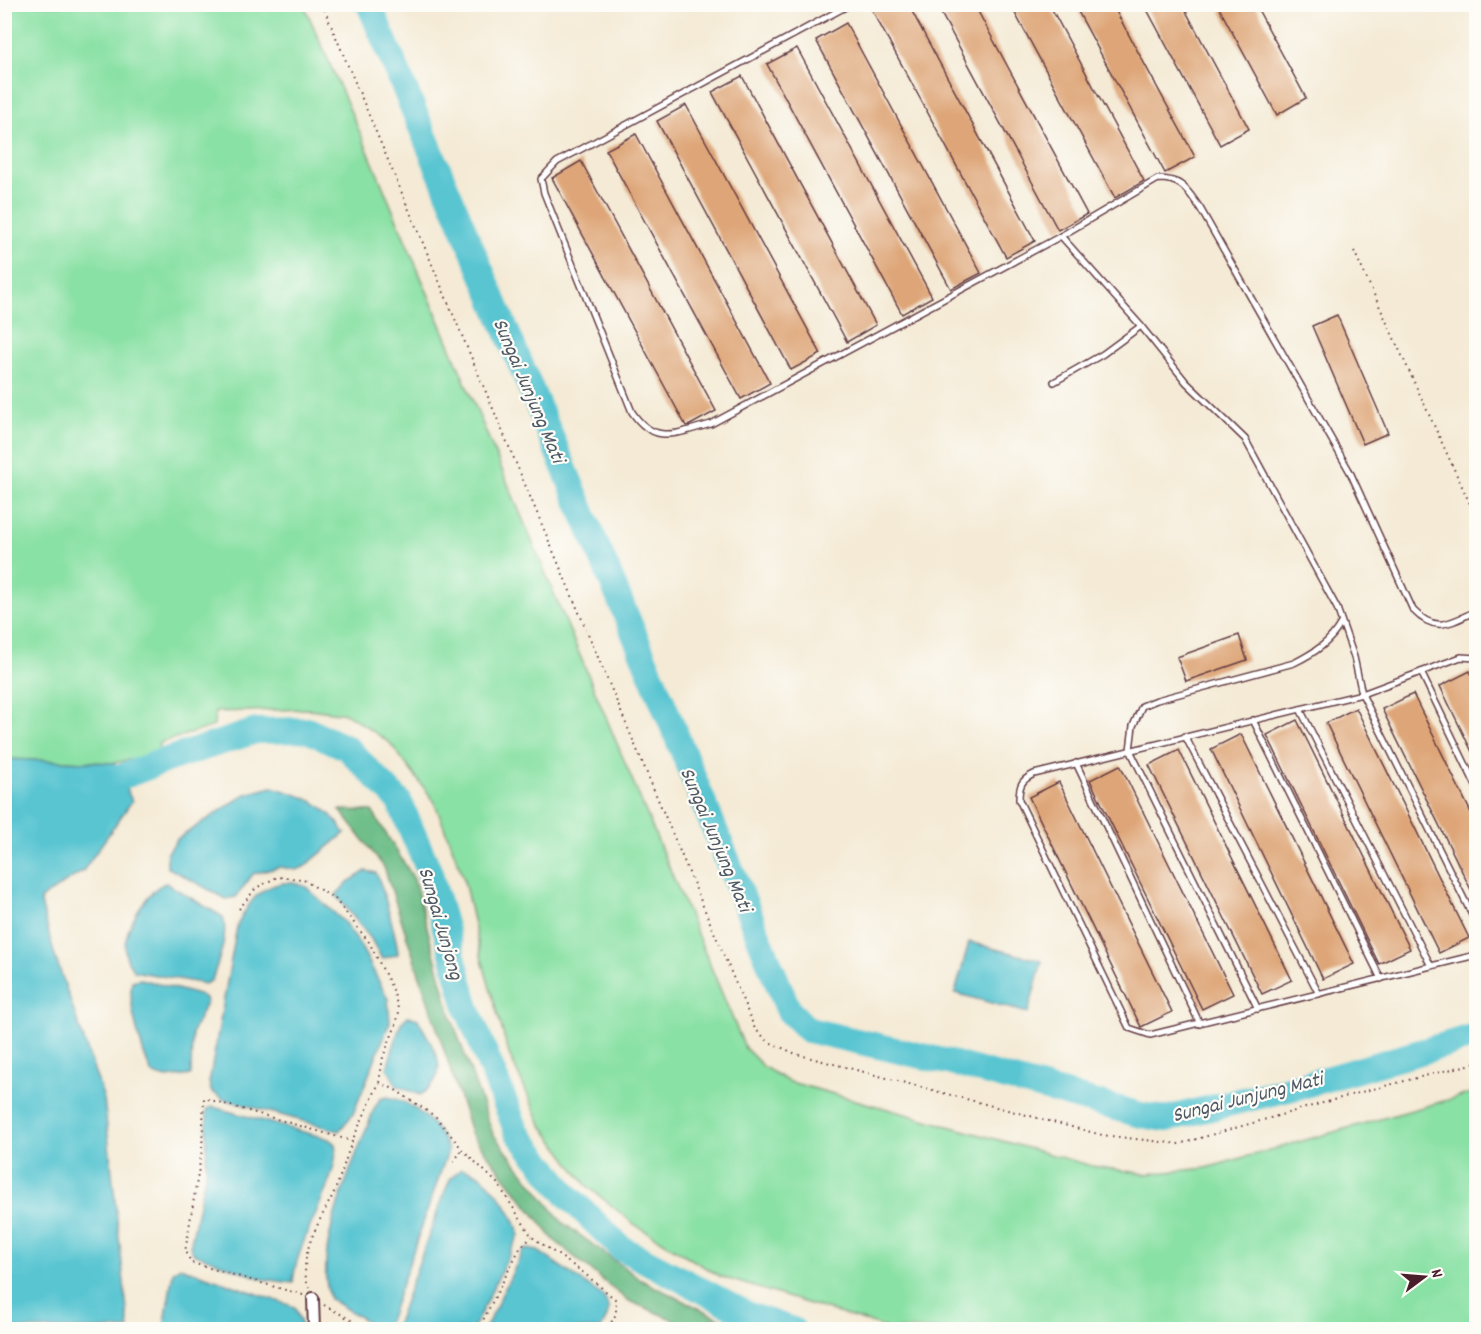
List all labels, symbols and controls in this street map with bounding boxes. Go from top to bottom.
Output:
water label: Sungai Junjung Mati [483,314,572,471]
water label: Sungai Junjung Mati [670,763,759,920]
water label: Sungai Junjong [409,864,470,984]
water label: Sungai Junjung Mati [1169,1065,1329,1132]
north arrow [1394,1247,1454,1307]
text: N [1424,1267,1448,1281]

